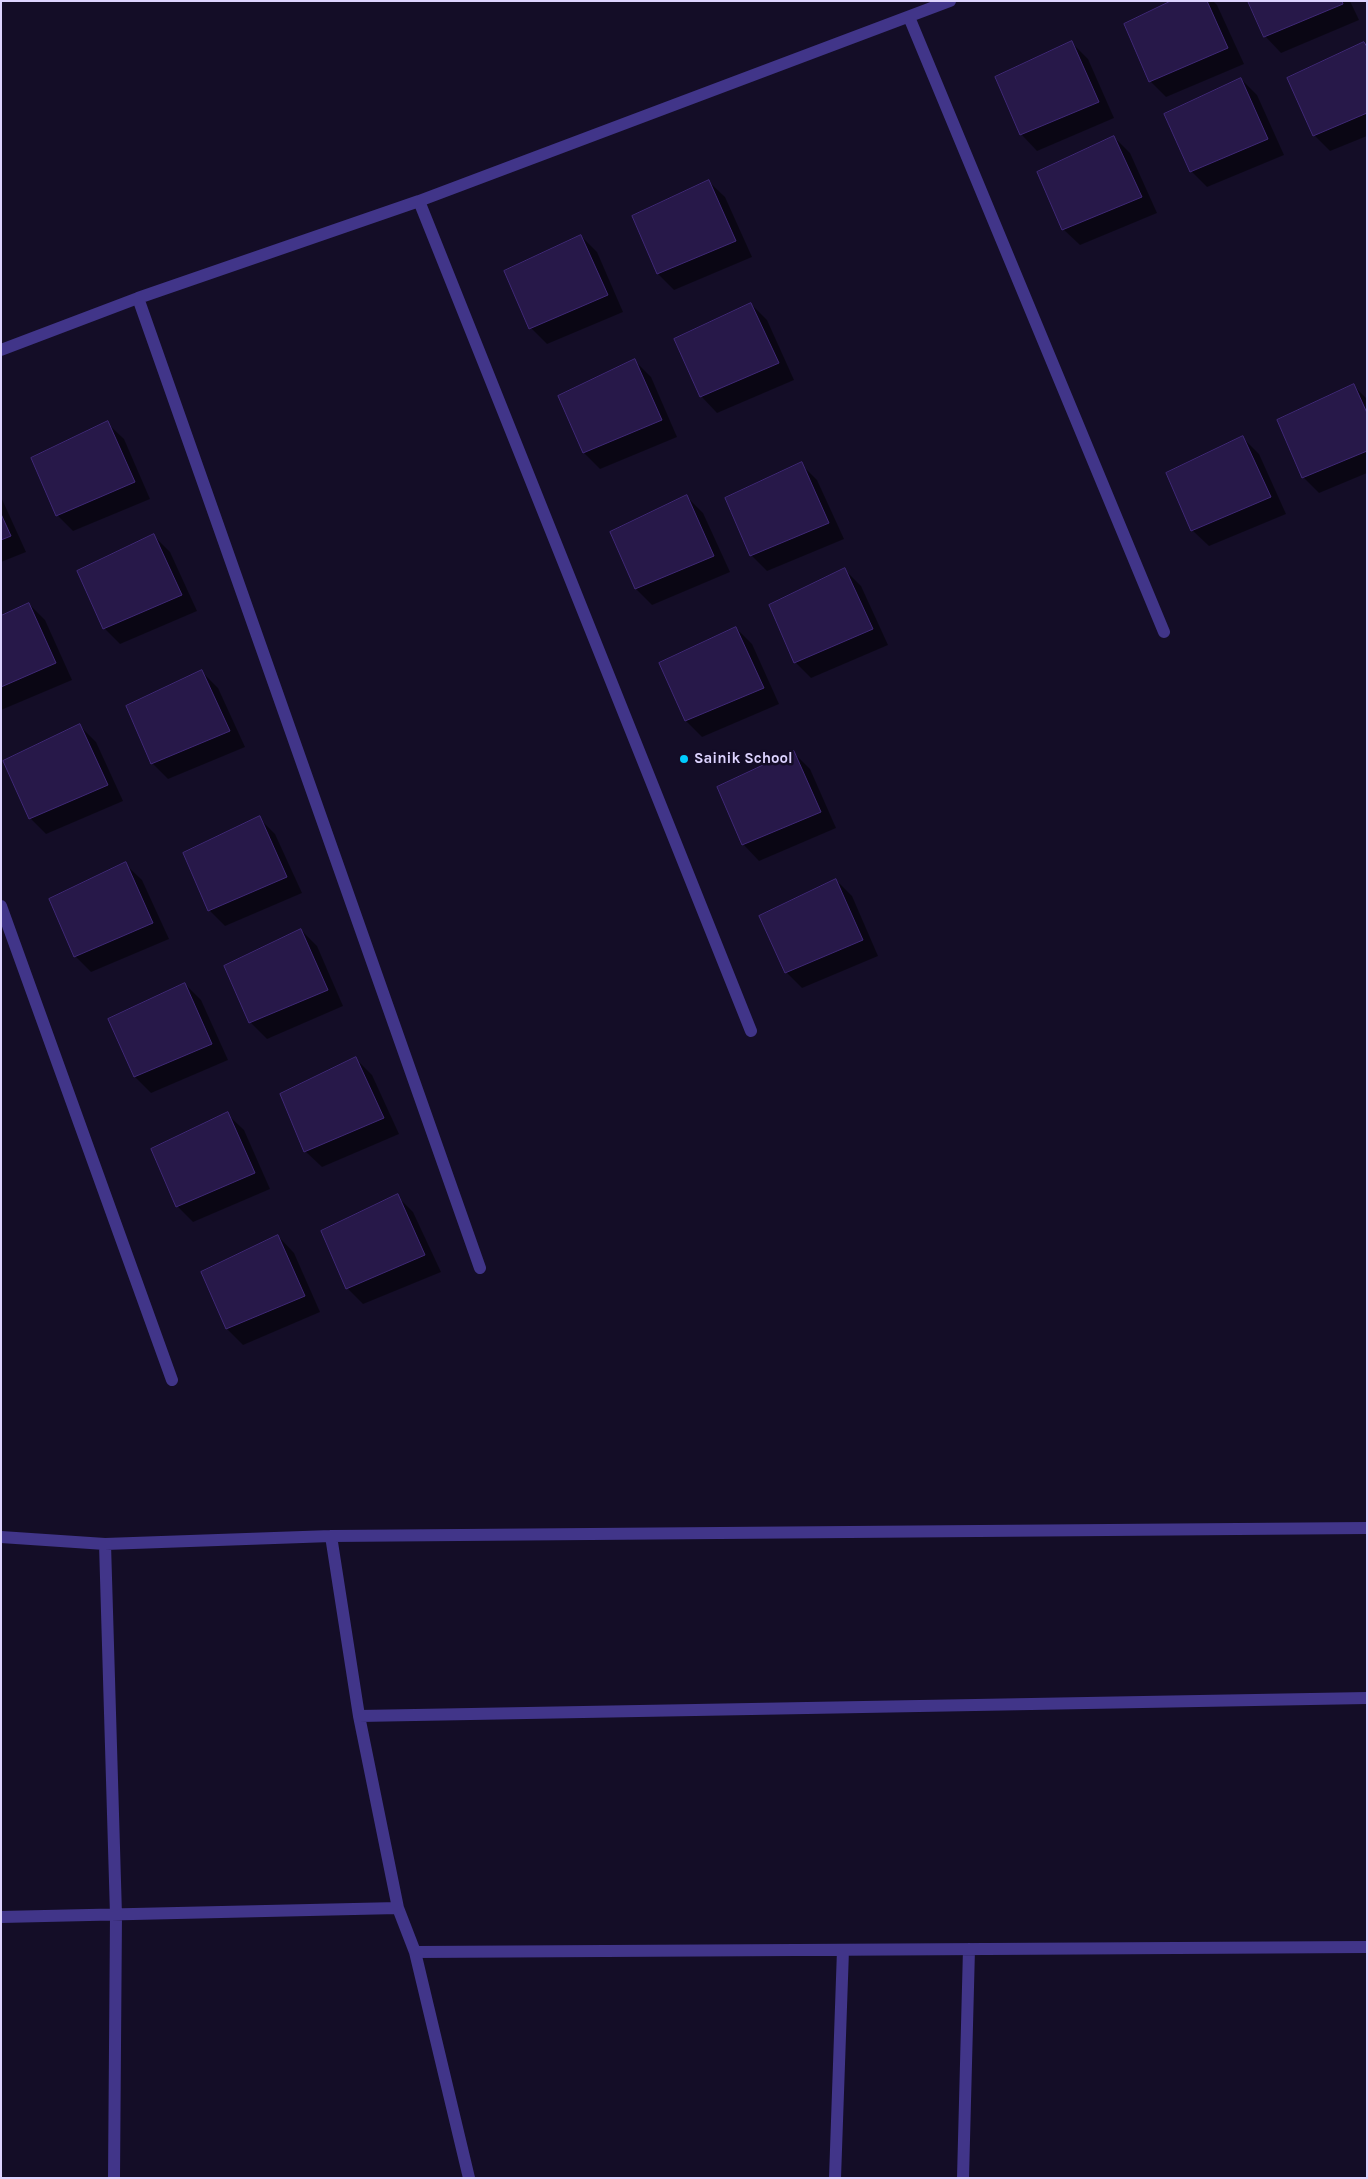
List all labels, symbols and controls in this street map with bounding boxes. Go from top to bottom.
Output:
place label: Sainik School [694,750,793,768]
marker: Sainik School [678,753,690,765]

